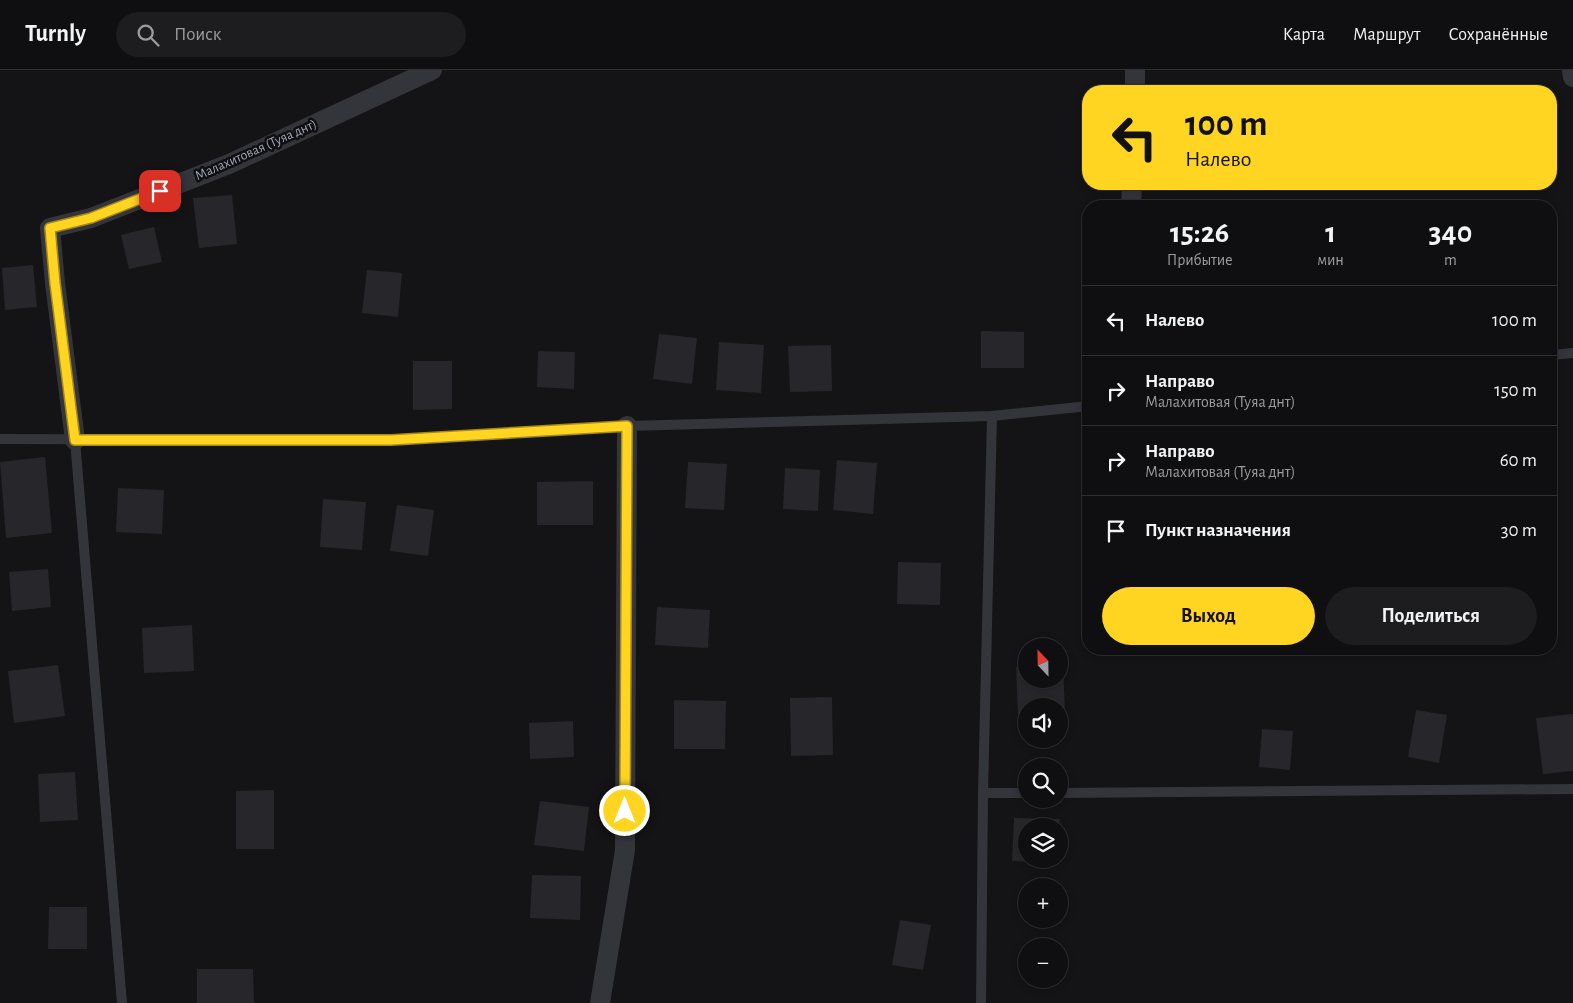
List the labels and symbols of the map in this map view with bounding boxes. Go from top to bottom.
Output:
street label: Малахитовая (Туяа днт) [193,117,319,183]
pin [139,170,181,212]
north arrow [1018,638,1068,688]
position arrow [598,784,650,836]

